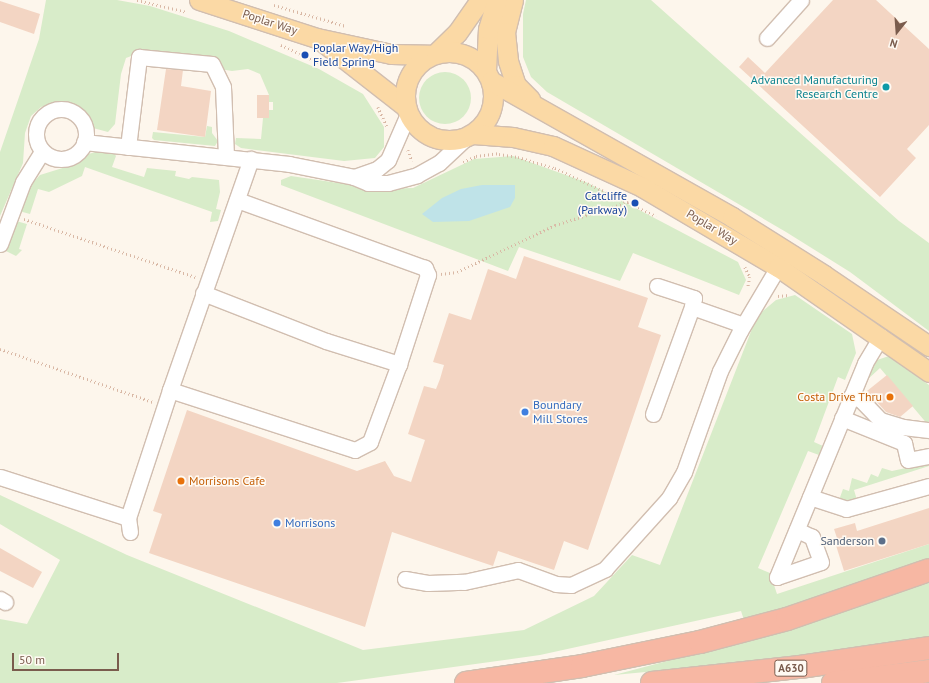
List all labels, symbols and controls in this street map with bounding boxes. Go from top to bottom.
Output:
street label: Poplar Way [241,6,299,38]
north arrow [877,12,917,52]
text: N [888,36,899,51]
place label: Poplar Way/High Field Spring [313,41,398,69]
marker: Poplar Way/High Field Spring [300,50,310,60]
place label: Advanced Manufacturing Research Centre [751,73,878,101]
marker: Advanced Manufacturing Research Centre [881,82,891,92]
place label: Catcliffe (Parkway) [578,189,627,217]
marker: Catcliffe (Parkway) [630,198,640,208]
street label: Poplar Way [684,206,740,248]
place label: Costa Drive Thru [797,390,882,404]
marker: Costa Drive Thru [885,392,895,402]
place label: Boundary Mill Stores [533,398,588,426]
marker: Boundary Mill Stores [520,407,530,417]
place label: Morrisons Cafe [189,474,265,488]
marker: Morrisons Cafe [176,476,186,486]
place label: Morrisons [285,516,335,530]
marker: Morrisons [272,518,282,528]
place label: Sanderson [820,534,874,548]
marker: Sanderson [877,536,887,546]
scale bar [14,645,121,671]
text: 50 m [19,652,45,667]
road number: A630 [774,659,808,677]

